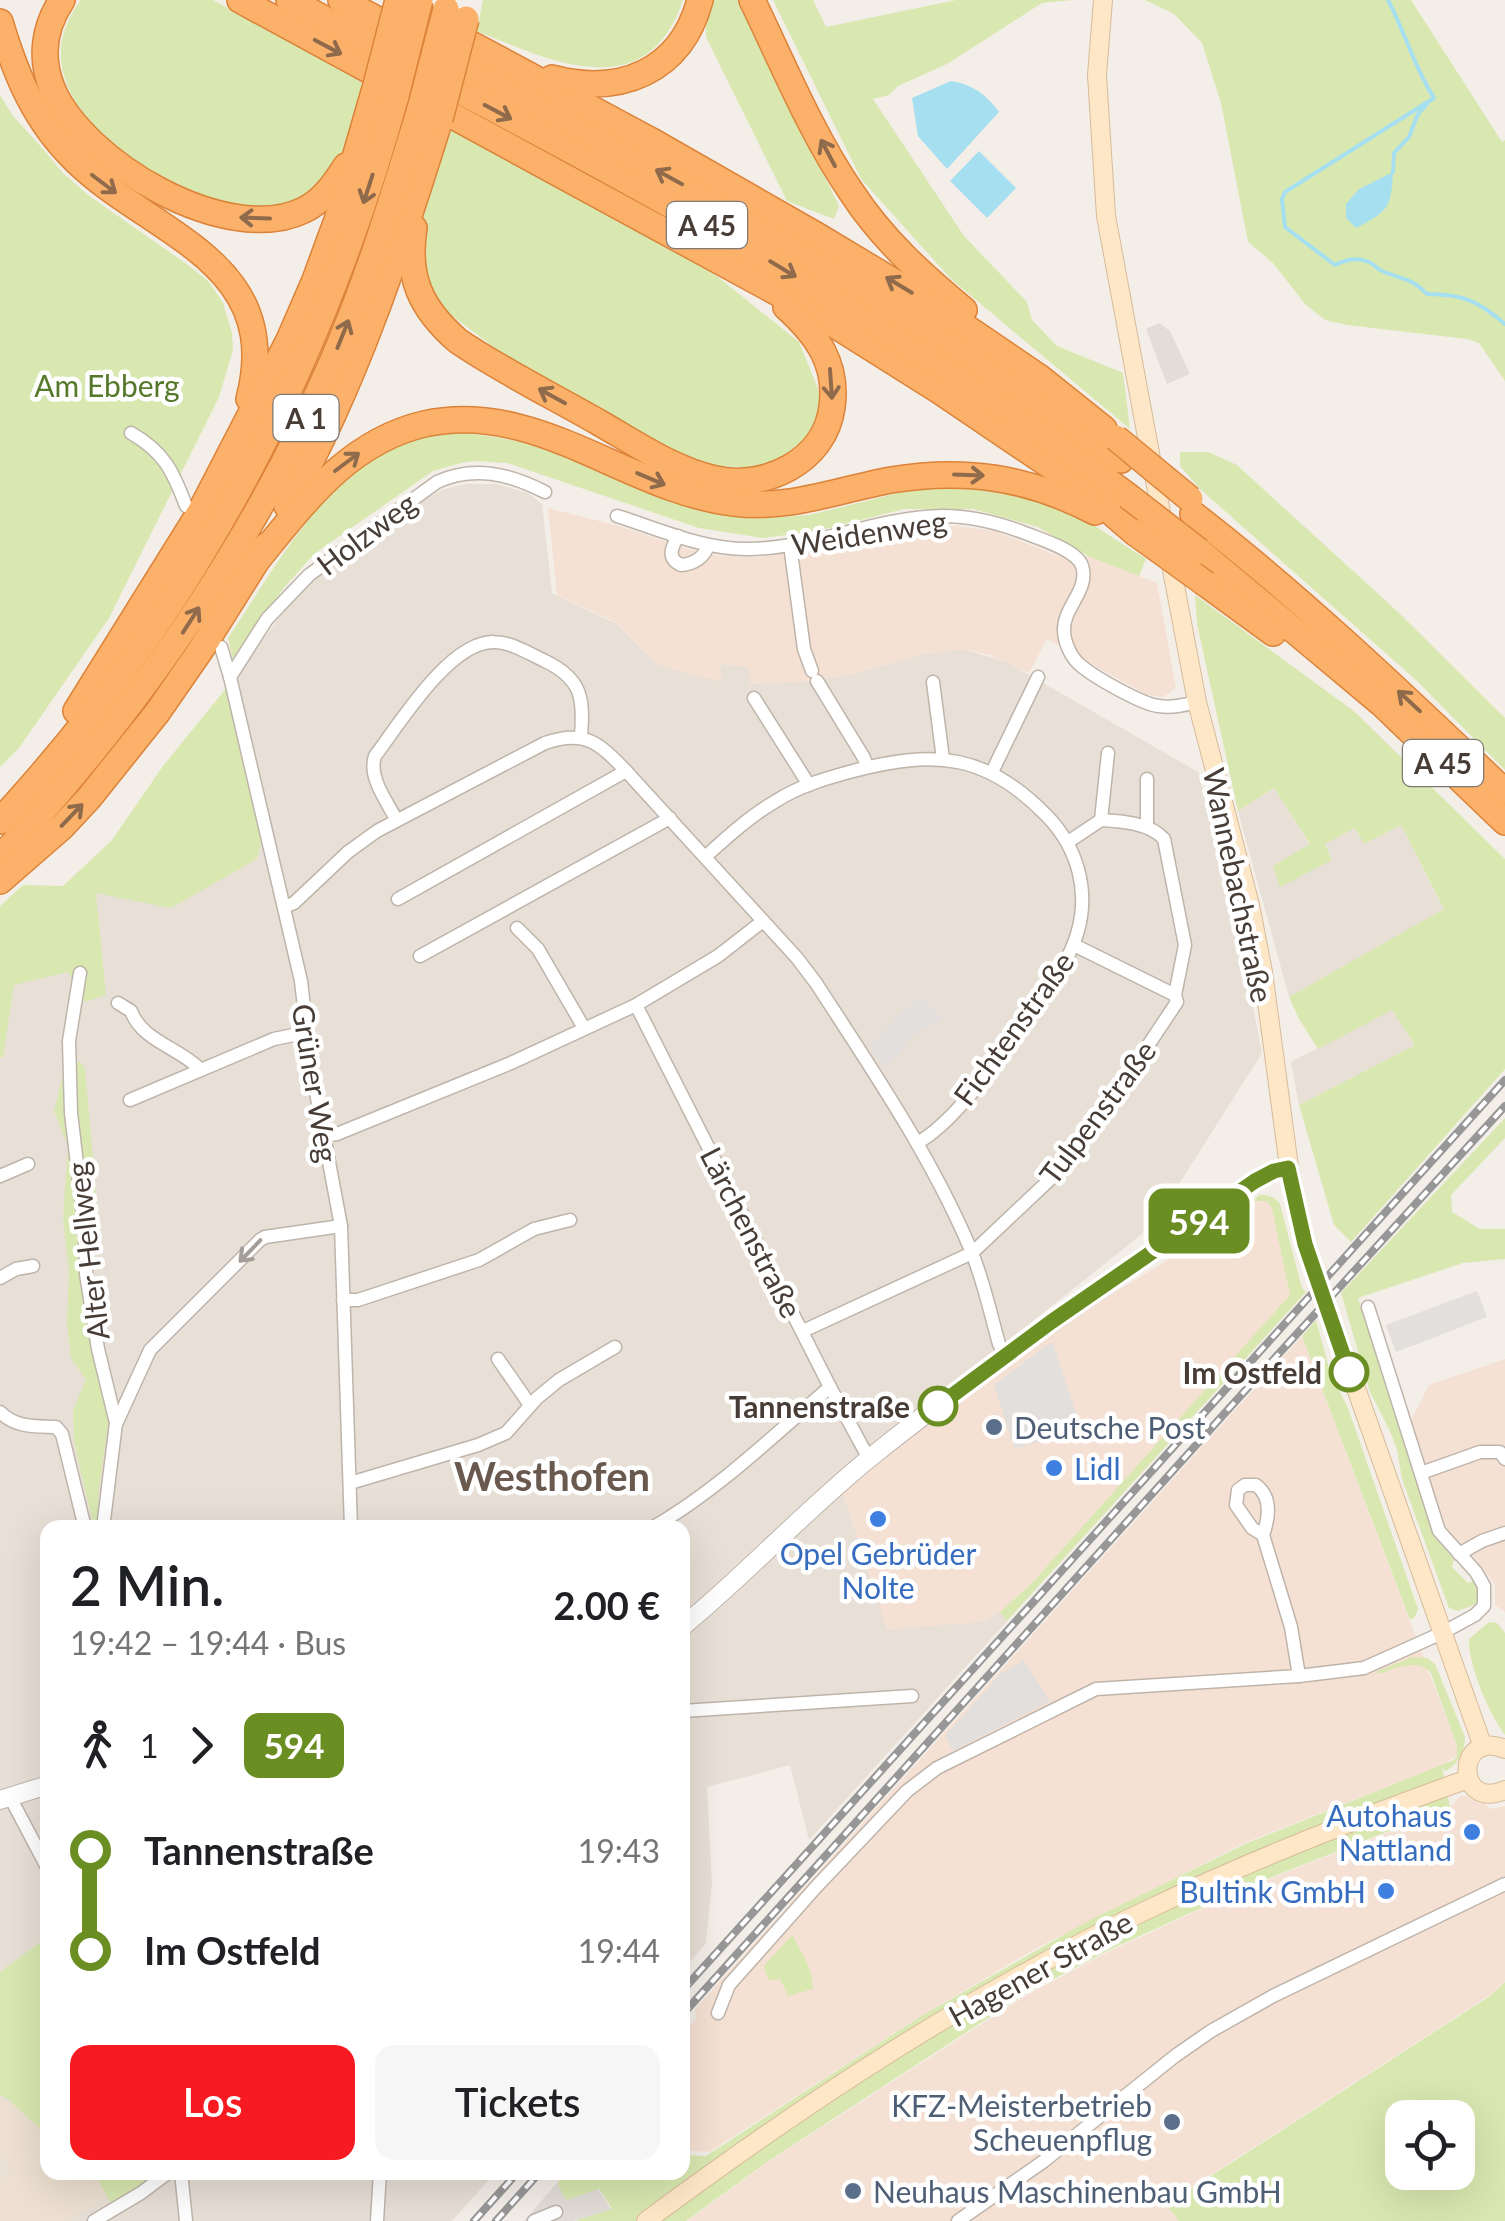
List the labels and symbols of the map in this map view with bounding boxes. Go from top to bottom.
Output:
one-way arrow [312,38,342,57]
one-way arrow [483,103,513,122]
one-way arrow [818,138,837,168]
one-way arrow [654,166,684,186]
one-way arrow [358,173,376,205]
one-way arrow [90,174,117,195]
road number: A 45 [667,202,747,248]
one-way arrow [240,209,272,228]
one-way arrow [768,259,797,279]
one-way arrow [885,275,914,295]
one-way arrow [336,319,354,349]
park label: Am Ebberg [34,367,180,403]
one-way arrow [822,368,841,400]
one-way arrow [538,386,567,406]
road number: A 1 [274,395,338,441]
one-way arrow [333,452,360,473]
one-way arrow [953,466,985,485]
one-way arrow [635,472,666,490]
street label: Holzweg [309,484,423,582]
street label: Weidenweg [789,502,949,562]
one-way arrow [180,606,201,634]
one-way arrow [1397,689,1421,713]
road number: A 45 [1403,740,1483,786]
street label: Wannebachstraße [1197,764,1281,1006]
one-way arrow [60,804,84,828]
street label: Fichtenstraße [945,944,1081,1112]
street label: Grüner Weg [286,1001,346,1165]
street label: Tulpenstraße [1031,1033,1163,1191]
street label: Lärchenstraße [694,1141,810,1323]
street label: Alter Hellweg [58,1160,116,1342]
line badge: 594 [1142,1188,1256,1254]
one-way arrow [239,1238,262,1263]
marker: Im Ostfeld [1330,1353,1368,1391]
place label: Im Ostfeld [1183,1354,1322,1390]
marker: Tannenstraße [919,1387,957,1425]
place label: Tannenstraße [729,1388,910,1424]
place label: Deutsche Post [1014,1409,1206,1445]
marker: Deutsche Post [983,1416,1005,1438]
place label: Lidl [1074,1450,1121,1486]
district label: Westhofen [454,1452,650,1500]
marker: Lidl [1043,1457,1065,1479]
marker: Opel Gebrüder Nolte [867,1508,889,1530]
place label: Opel Gebrüder Nolte [780,1535,976,1605]
place label: Autohaus Nattland [1326,1797,1452,1867]
marker: Autohaus Nattland [1461,1821,1483,1843]
place label: Bultink GmbH [1179,1873,1366,1909]
marker: Bultink GmbH [1375,1880,1397,1902]
street label: Hagener Straße [942,1903,1138,2033]
place label: KFZ-Meisterbetrieb Scheuenpflug [891,2087,1152,2157]
marker: KFZ-Meisterbetrieb Scheuenpflug [1161,2111,1183,2133]
place label: Neuhaus Maschinenbau GmbH [873,2173,1282,2209]
marker: Neuhaus Maschinenbau GmbH [842,2180,864,2202]

